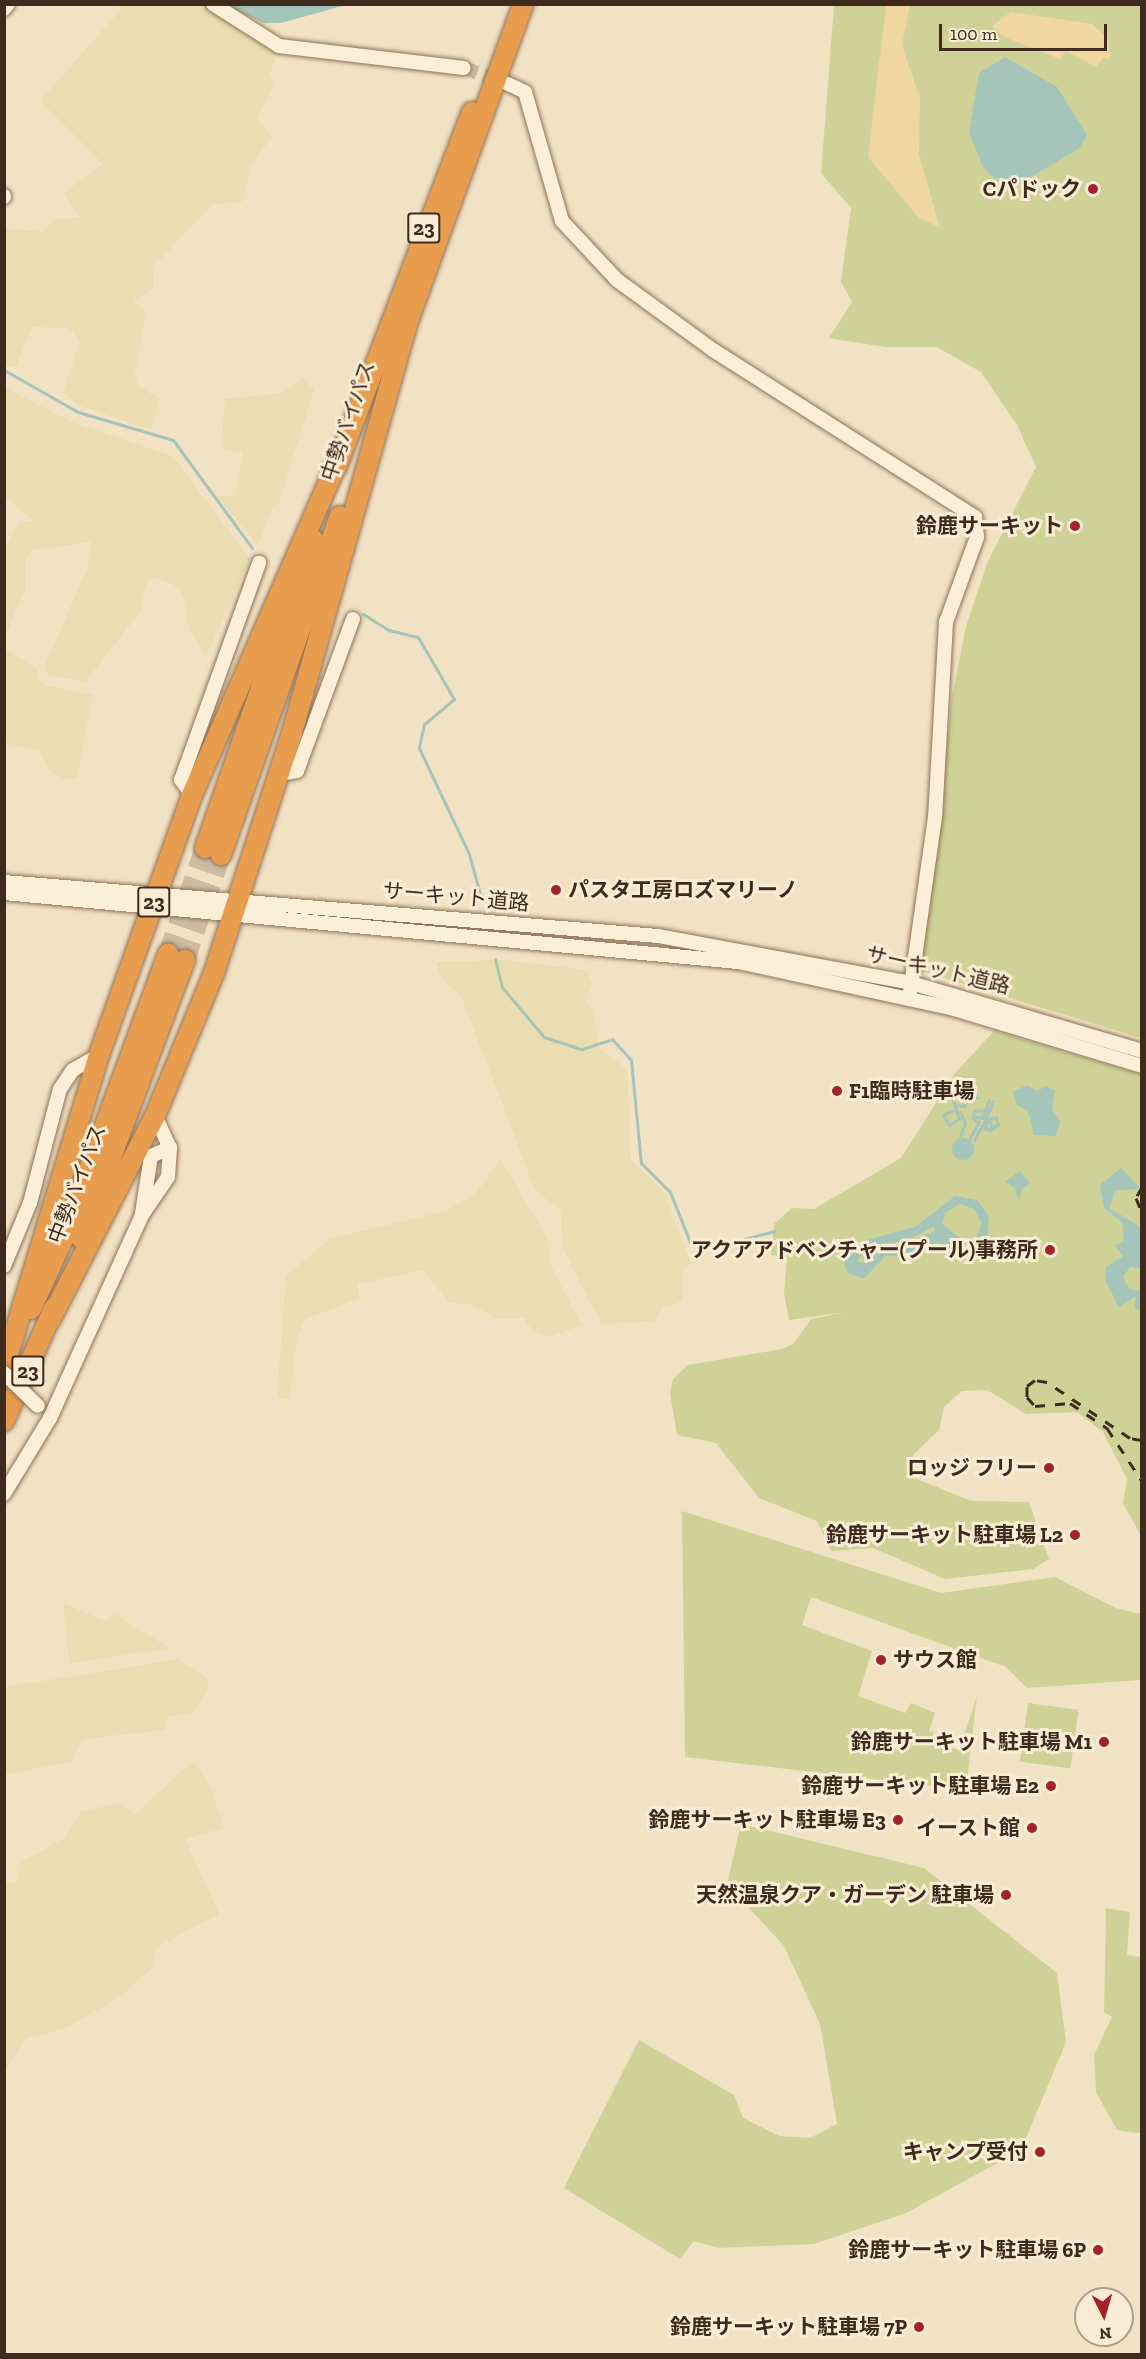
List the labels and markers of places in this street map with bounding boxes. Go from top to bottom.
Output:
place label: Cパドック [983,176,1081,202]
marker: Cパドック [1086,182,1100,196]
place label: 鈴鹿サーキット [916,513,1063,539]
marker: 鈴鹿サーキット [1068,519,1082,533]
place label: パスタ工房ロズマリーノ [568,877,799,903]
marker: パスタ工房ロズマリーノ [549,883,563,897]
place label: F1臨時駐車場 [849,1078,974,1104]
marker: F1臨時駐車場 [830,1084,844,1098]
place label: アクアアドベンチャー(プール)事務所 [690,1237,1038,1263]
marker: アクアアドベンチャー(プール)事務所 [1043,1243,1057,1257]
place label: ロッジ フリー [907,1455,1037,1481]
marker: ロッジ フリー [1042,1461,1056,1475]
place label: 鈴鹿サーキット駐車場 L2 [826,1522,1063,1548]
marker: 鈴鹿サーキット駐車場 L2 [1068,1528,1082,1542]
place label: サウス館 [893,1647,977,1673]
marker: サウス館 [874,1653,888,1667]
place label: 鈴鹿サーキット駐車場 M1 [851,1729,1092,1755]
marker: 鈴鹿サーキット駐車場 M1 [1097,1735,1111,1749]
place label: 鈴鹿サーキット駐車場 E2 [801,1773,1039,1799]
marker: 鈴鹿サーキット駐車場 E2 [1044,1779,1058,1793]
place label: 鈴鹿サーキット駐車場 E3 [648,1807,886,1833]
marker: 鈴鹿サーキット駐車場 E3 [891,1813,905,1827]
place label: イースト館 [915,1815,1020,1841]
marker: イースト館 [1025,1821,1039,1835]
place label: 天然温泉クア・ガーデン 駐車場 [696,1882,994,1908]
marker: 天然温泉クア・ガーデン 駐車場 [999,1888,1013,1902]
place label: キャンプ受付 [902,2139,1028,2165]
marker: キャンプ受付 [1033,2145,1047,2159]
place label: 鈴鹿サーキット駐車場 6P [848,2237,1086,2263]
marker: 鈴鹿サーキット駐車場 6P [1091,2243,1105,2257]
place label: 鈴鹿サーキット駐車場 7P [670,2314,907,2340]
marker: 鈴鹿サーキット駐車場 7P [912,2320,926,2334]

